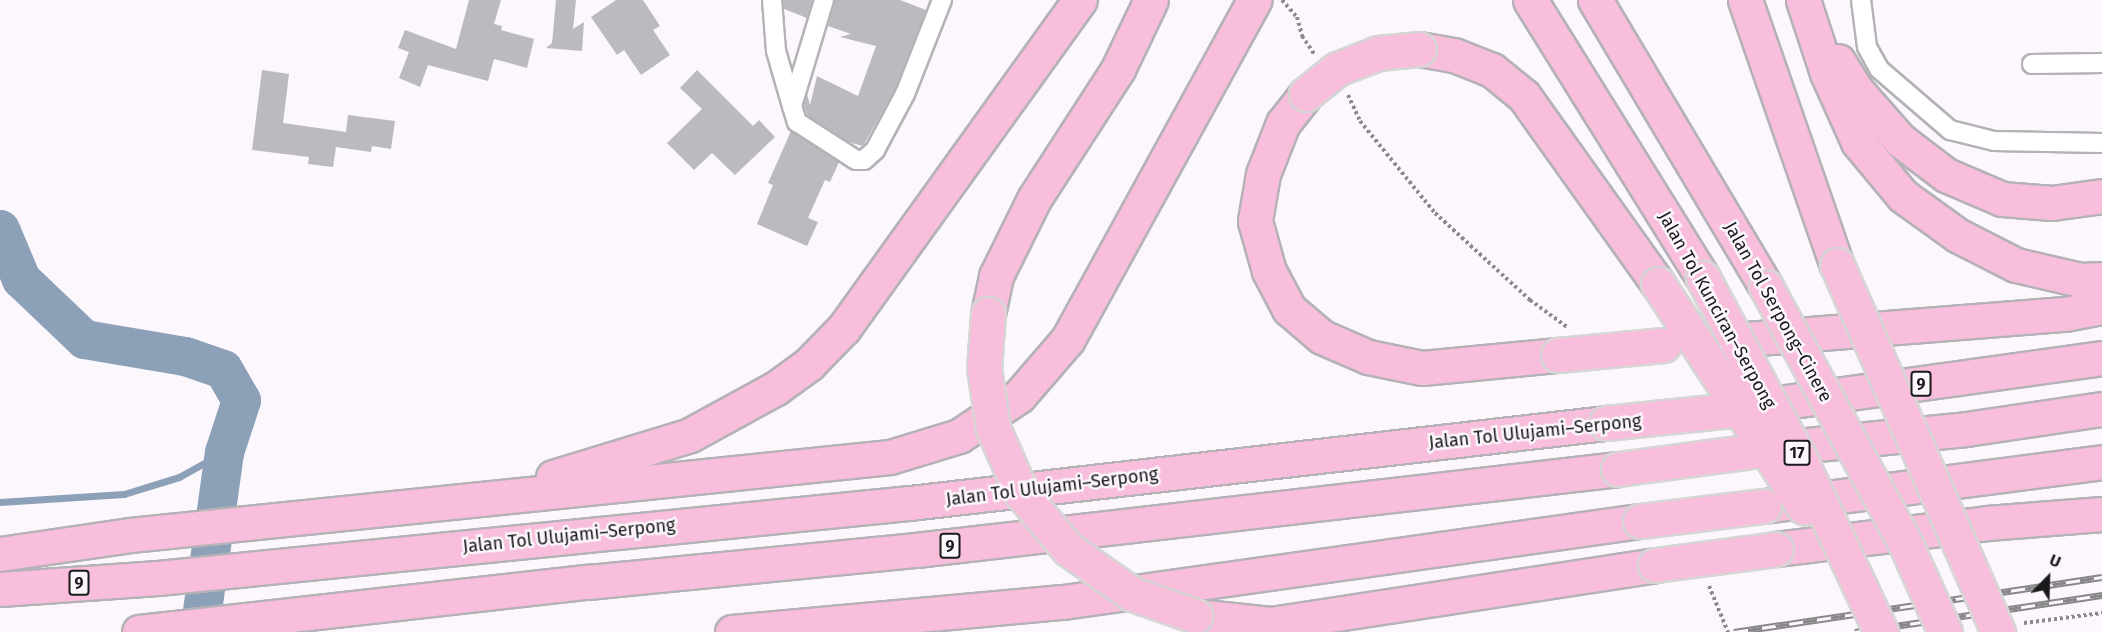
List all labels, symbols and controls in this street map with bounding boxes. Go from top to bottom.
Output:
street label: Jalan Tol Kunciran–Serpong [1654,208,1780,412]
street label: Jalan Tol Serpong–Cinere [1719,218,1837,406]
road number: 9 [1910,371,1932,397]
street label: Jalan Tol Ulujami–Serpong [1428,410,1642,454]
road number: 17 [1784,440,1810,466]
street label: Jalan Tol Ulujami–Serpong [945,463,1159,511]
street label: Jalan Tol Ulujami–Serpong [462,514,676,558]
road number: 9 [940,533,960,559]
north arrow [2018,548,2078,608]
text: U [2047,550,2064,572]
road number: 9 [68,570,90,596]

